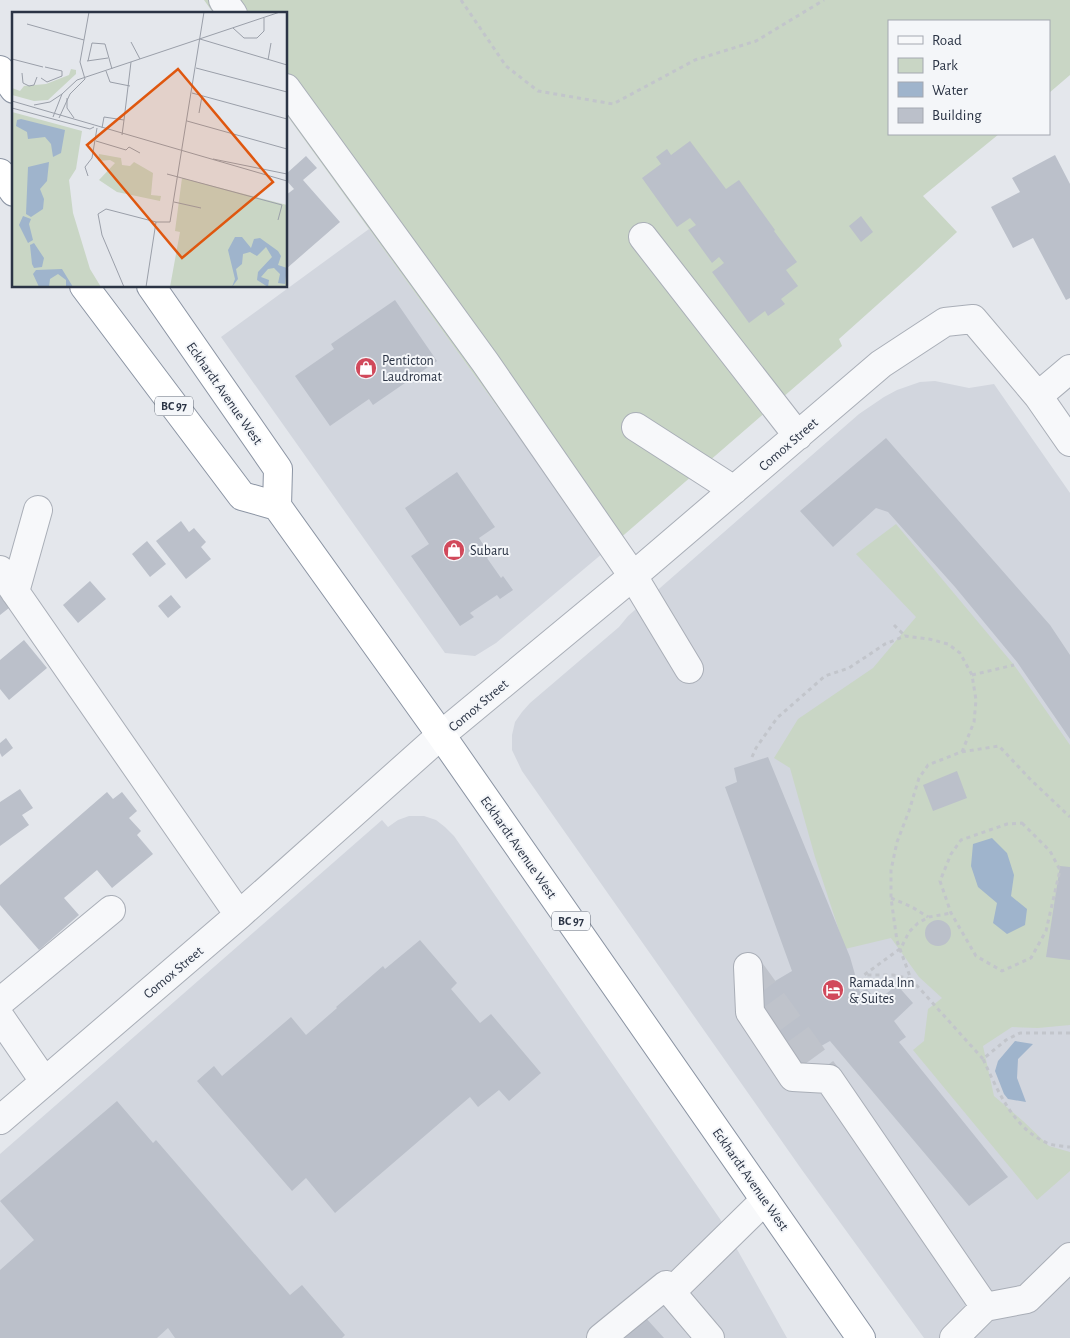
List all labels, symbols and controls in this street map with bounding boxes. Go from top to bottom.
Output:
inset map [12,12,288,288]
legend [888,20,1050,135]
text: Road [932,33,962,48]
text: Park [932,58,958,73]
text: Water [932,83,968,98]
text: Building [932,108,982,123]
street label: Eckhardt Avenue West [184,340,265,448]
place label: Penticton Laudromat [382,354,443,384]
shop icon: Penticton Laudromat [354,356,378,380]
road number: BC 97 [155,396,193,416]
street label: Comox Street [757,415,821,474]
shop icon: Subaru [442,538,466,562]
place label: Subaru [470,544,509,558]
street label: Comox Street [446,677,511,735]
street label: Eckhardt Avenue West [478,794,559,902]
road number: BC 97 [552,911,590,930]
street label: Comox Street [141,944,206,1002]
place label: Ramada Inn & Suites [849,976,914,1006]
hotel icon: Ramada Inn & Suites [821,978,845,1002]
street label: Eckhardt Avenue West [710,1126,791,1234]

